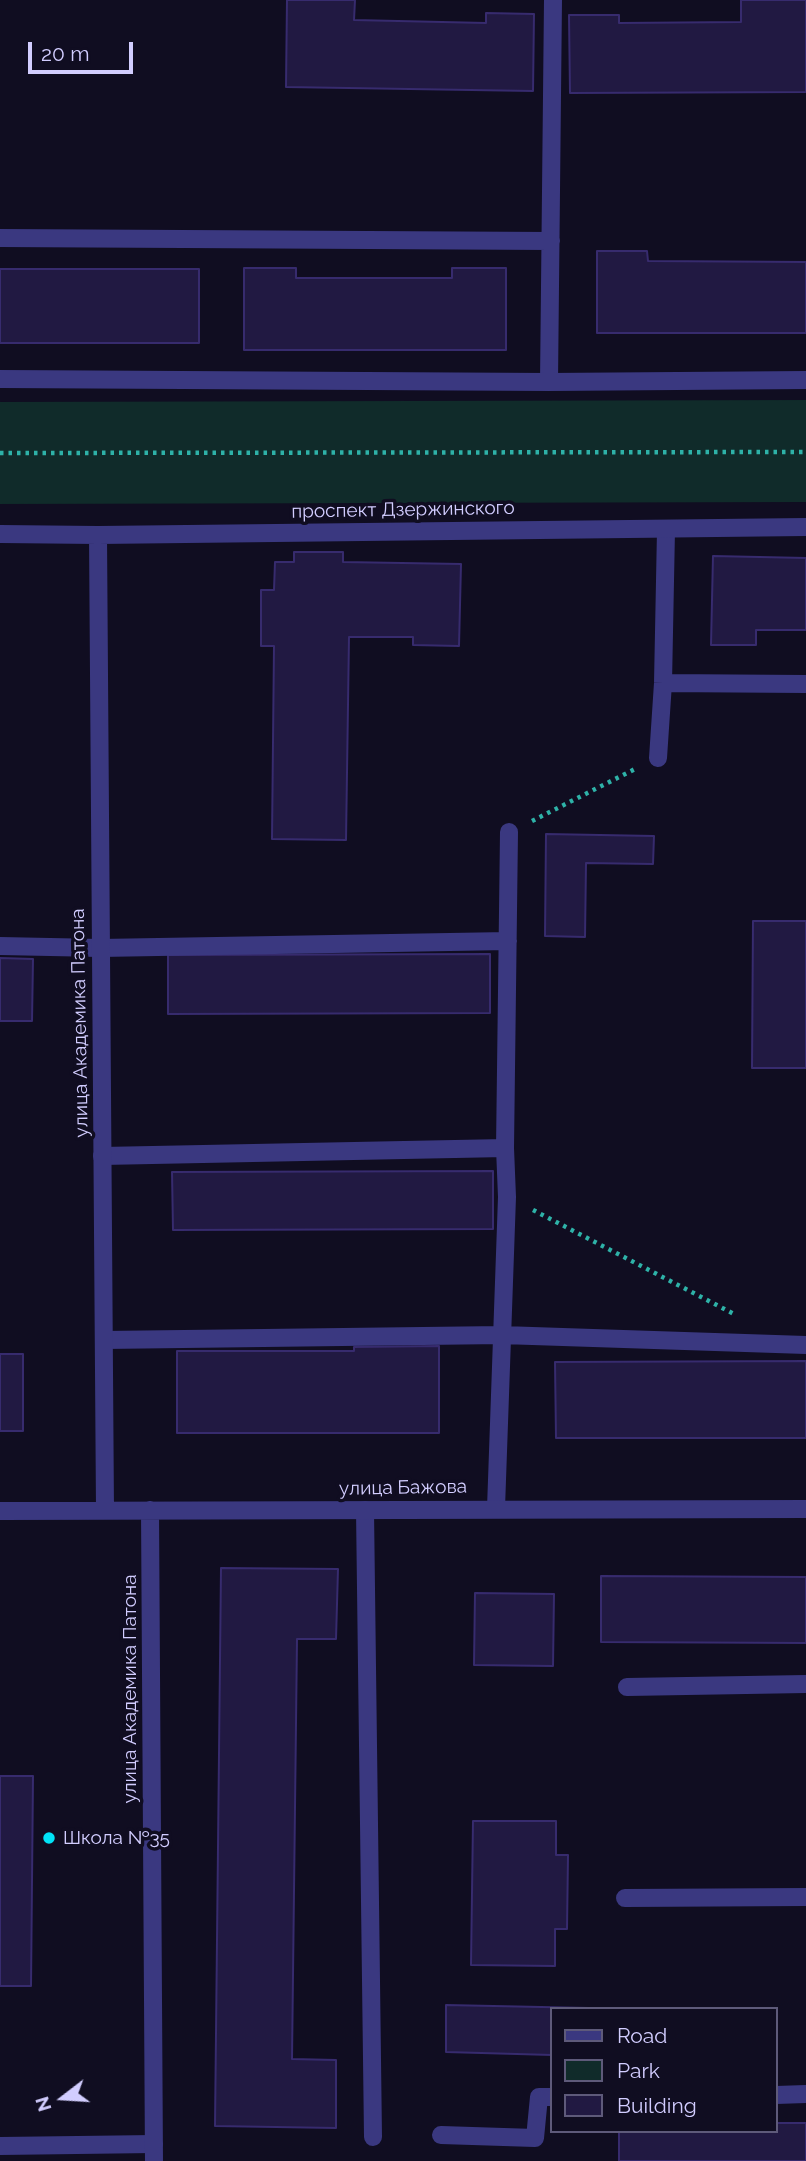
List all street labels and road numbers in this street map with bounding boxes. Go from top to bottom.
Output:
street label: проспект Дзержинского [291,497,515,523]
street label: улица Академика Патона [67,908,93,1138]
street label: улица Бажова [339,1475,467,1501]
street label: улица Академика Патона [119,1574,141,1804]

